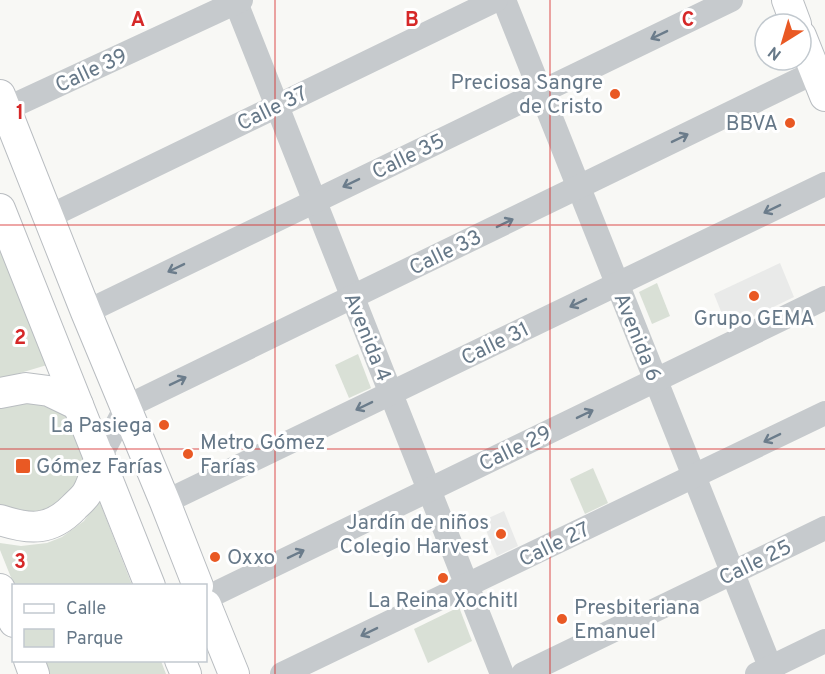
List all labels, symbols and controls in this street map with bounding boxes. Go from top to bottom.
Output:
text: A [131,8,145,34]
text: B [405,8,419,34]
text: C [682,8,694,34]
north arrow [753,12,813,72]
one-way arrow [651,29,669,41]
text: N [765,41,786,64]
street label: Calle 39 [51,43,132,100]
place label: Preciosa Sangre de Cristo [451,70,603,121]
street label: Calle 37 [233,81,312,138]
marker: Preciosa Sangre de Cristo [608,87,622,101]
text: 1 [16,101,24,127]
place label: BBVA [726,111,778,138]
marker: BBVA [783,116,797,130]
street label: Calle 35 [368,128,449,186]
one-way arrow [671,131,689,143]
one-way arrow [343,178,361,190]
one-way arrow [764,204,782,216]
one-way arrow [495,216,513,228]
street label: Calle 33 [405,224,486,282]
one-way arrow [167,263,185,275]
street label: Avenida 4 [337,289,397,386]
street label: Avenida 6 [607,289,667,386]
marker: Grupo GEMA [747,289,761,303]
one-way arrow [569,298,587,310]
place label: Grupo GEMA [694,306,814,333]
street label: Calle 31 [457,316,534,372]
text: 2 [14,326,26,352]
one-way arrow [169,375,187,387]
one-way arrow [355,400,373,412]
one-way arrow [575,408,593,419]
place label: La Pasiega [51,413,152,440]
marker: La Pasiega [157,418,171,432]
street label: Calle 29 [475,420,556,478]
place label: Metro Gómez Farías [200,430,325,481]
one-way arrow [764,433,782,445]
marker: Metro Gómez Farías [181,447,195,461]
place label: Gómez Farías [36,454,163,481]
marker: Gómez Farías [14,457,32,475]
place label: Jardín de niños Colegio Harvest [340,510,489,561]
street label: Calle 27 [515,517,595,574]
marker: Jardín de niños Colegio Harvest [494,527,508,541]
street label: Calle 25 [715,534,797,593]
place label: Oxxo [227,545,275,572]
one-way arrow [287,548,304,560]
text: 3 [14,550,26,576]
marker: Oxxo [208,550,222,564]
marker: La Reina Xochitl [436,571,450,585]
legend [12,584,207,662]
place label: La Reina Xochitl [368,588,518,615]
place label: Presbiteriana Emanuel [574,595,700,646]
text: Calle [66,598,106,621]
marker: Presbiteriana Emanuel [555,612,569,626]
one-way arrow [361,627,379,639]
text: Parque [66,628,123,651]

